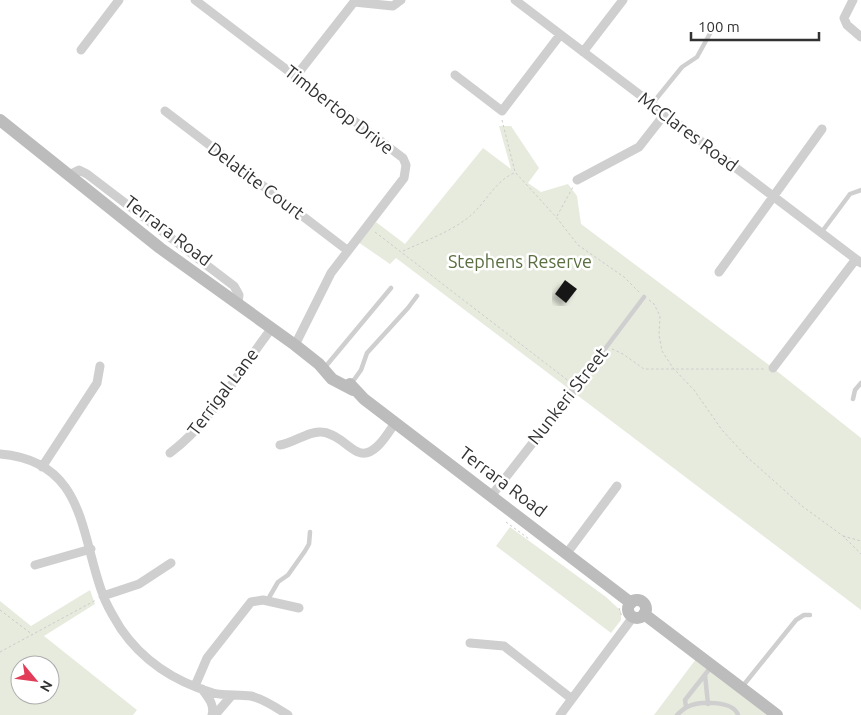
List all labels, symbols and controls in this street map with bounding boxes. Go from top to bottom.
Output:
scale bar [691,10,818,42]
text: 100 m [698,18,740,35]
street label: Timbertop Drive [281,61,398,158]
street label: McClares Road [635,87,742,175]
street label: Delatite Court [205,138,309,223]
street label: Terrara Road [121,191,216,269]
park label: Stephens Reserve [448,251,592,271]
street label: Nunkeri Street [523,343,611,448]
street label: Terrigal Lane [183,344,262,439]
street label: Terrara Road [456,442,551,520]
north arrow [10,655,60,705]
text: N [37,678,56,695]

